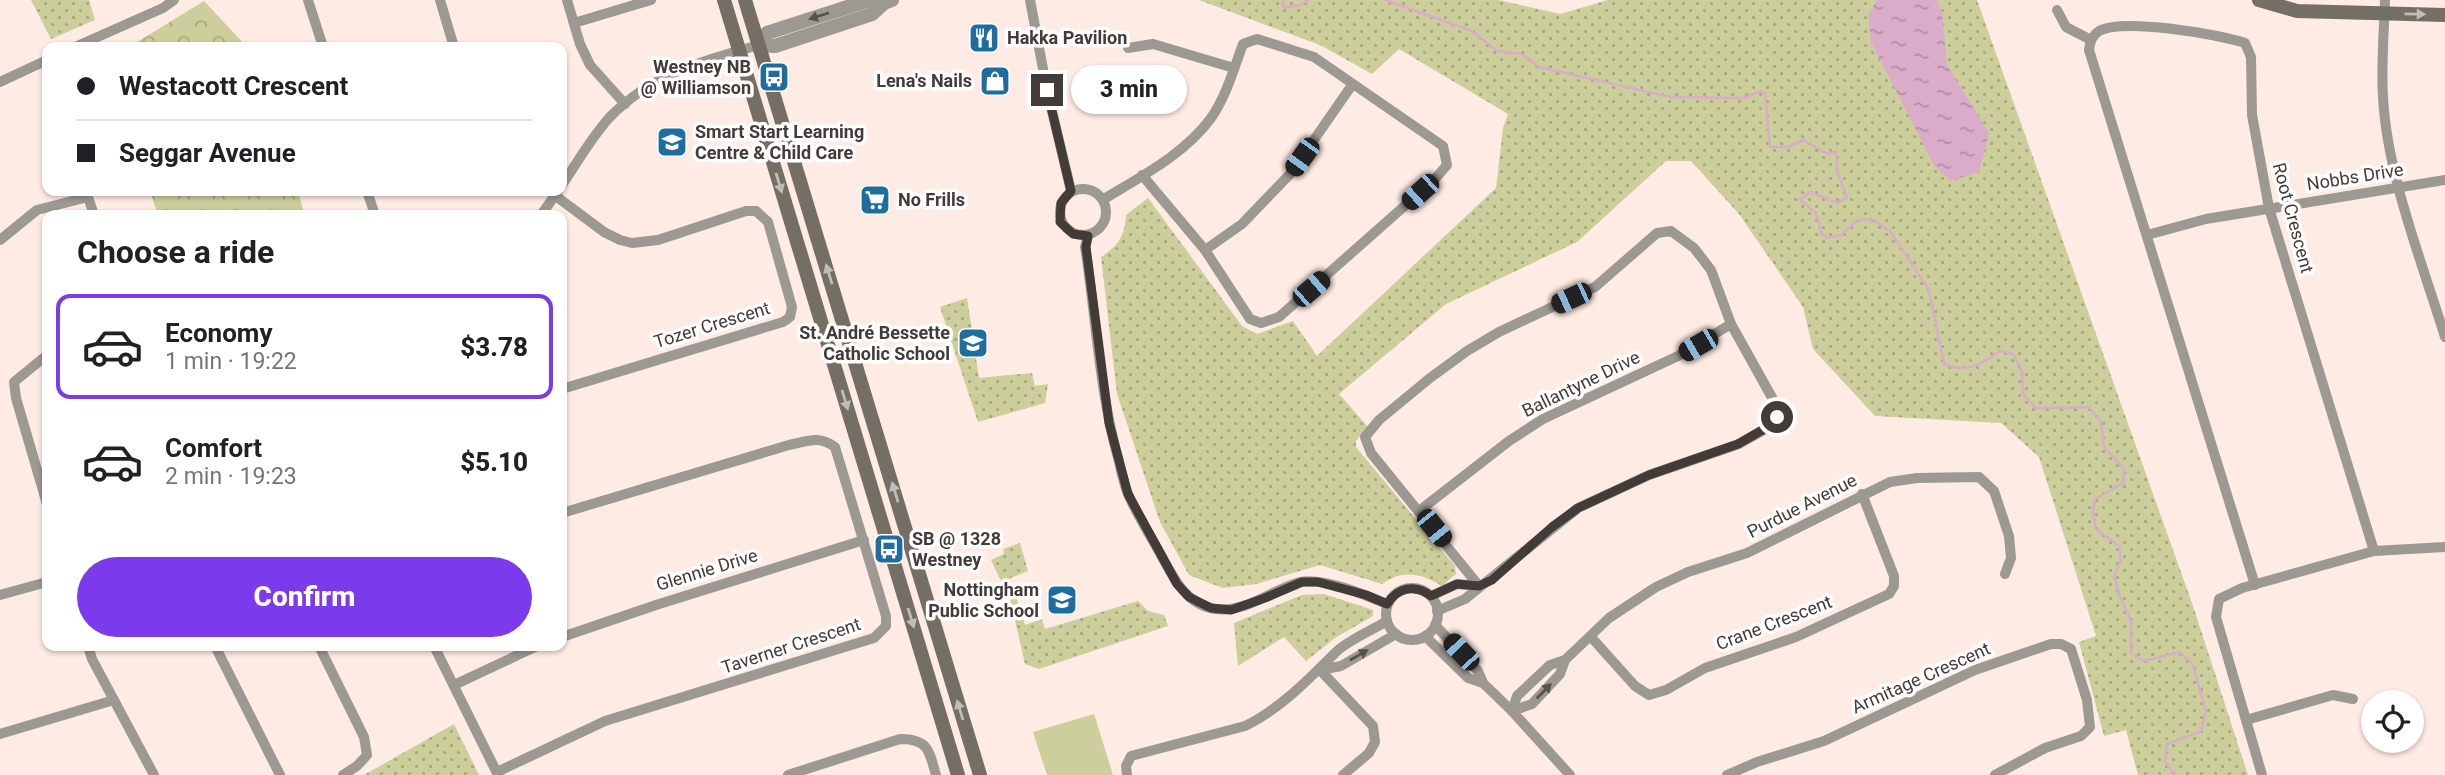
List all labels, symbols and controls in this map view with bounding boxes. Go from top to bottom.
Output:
one-way arrow [2404,9,2426,20]
one-way arrow [808,12,829,22]
restaurant icon: Hakka Pavilion [967,21,1001,55]
place label: Hakka Pavilion [1007,27,1127,48]
place label: Westney NB @ Williamson [641,56,751,98]
bus stop icon: Westney NB @ Williamson [757,60,791,94]
shop icon: Lena's Nails [978,64,1012,98]
callout: 3 min [1072,66,1187,114]
place label: Lena's Nails [876,70,972,91]
text: Westacott Crescent [119,71,348,101]
route end [1031,74,1063,106]
text: 3 min [1100,76,1158,103]
place label: Smart Start Learning Centre & Child Care [695,121,864,163]
school or university icon: Smart Start Learning Centre & Child Care [655,125,689,159]
car [1282,134,1323,180]
text: Seggar Avenue [119,138,296,168]
street label: Nobbs Drive [2305,159,2405,195]
street label: Root Crescent [2269,160,2318,275]
car [1398,170,1443,214]
one-way arrow [775,172,785,193]
supermarket icon: No Frills [858,183,892,217]
place label: No Frills [898,189,965,210]
text: Choose a ride [77,233,274,271]
one-way arrow [823,263,833,284]
car [1289,267,1334,311]
car [1548,280,1595,316]
street label: Tozer Crescent [651,297,772,352]
icon: car [81,315,144,378]
text: Economy [165,318,272,348]
place label: St. André Bessette Catholic School [799,322,950,364]
car [1675,325,1722,365]
school or university icon: St. André Bessette Catholic School [956,326,990,360]
text: $3.78 [460,332,528,362]
street label: Ballantyne Drive [1519,346,1643,421]
text: 1 min · 19:22 [165,348,297,375]
one-way arrow [840,390,851,411]
route start [1761,401,1793,433]
icon: car [81,430,144,493]
text: Comfort [165,433,262,463]
text: $5.10 [460,447,528,477]
text: 2 min · 19:23 [165,463,297,490]
street label: Purdue Avenue [1743,469,1860,542]
one-way arrow [889,481,899,502]
car [1413,505,1456,551]
place label: SB @ 1328 Westney [912,528,1001,570]
bus stop icon: SB @ 1328 Westney [872,532,906,566]
street label: Glennie Drive [654,544,760,595]
button: Confirm [77,557,532,637]
place label: Nottingham Public School [928,579,1039,621]
school or university icon: Nottingham Public School [1045,583,1079,617]
street label: Crane Crescent [1713,591,1835,654]
one-way arrow [906,608,916,629]
street label: Taverner Crescent [719,613,863,678]
car [1439,629,1484,675]
street label: Armitage Crescent [1848,638,1993,717]
one-way arrow [1350,649,1369,662]
one-way arrow [1536,683,1552,700]
map controls [2361,690,2424,753]
button: locate [2361,690,2424,753]
one-way arrow [955,699,965,720]

